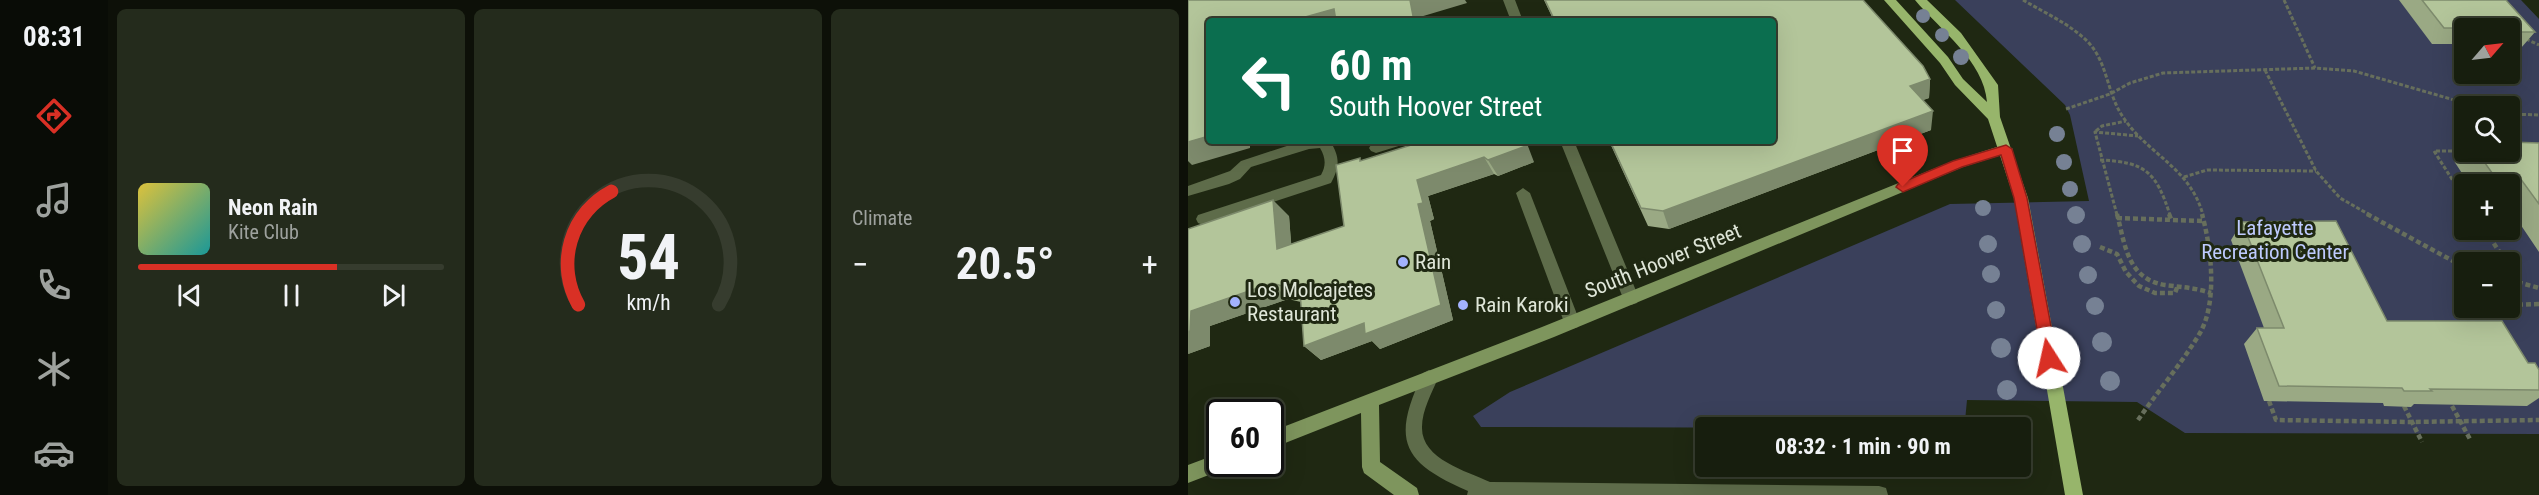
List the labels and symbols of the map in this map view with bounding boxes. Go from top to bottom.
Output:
north arrow [2454,18,2520,84]
pin [1877,125,1928,187]
park label: Lafayette Recreation Center [2201,216,2349,264]
street label: South Hoover Street [1582,219,1744,303]
place label: Rain [1415,250,1451,274]
marker: Rain [1396,255,1410,269]
place label: Los Molcajetes Restaurant [1247,278,1373,326]
place label: Rain Karoki [1475,293,1569,317]
marker: Los Molcajetes Restaurant [1228,295,1242,309]
marker: Rain Karoki [1456,298,1470,312]
position arrow [2017,326,2081,390]
speed limit sign: 60 [1206,399,1284,477]

